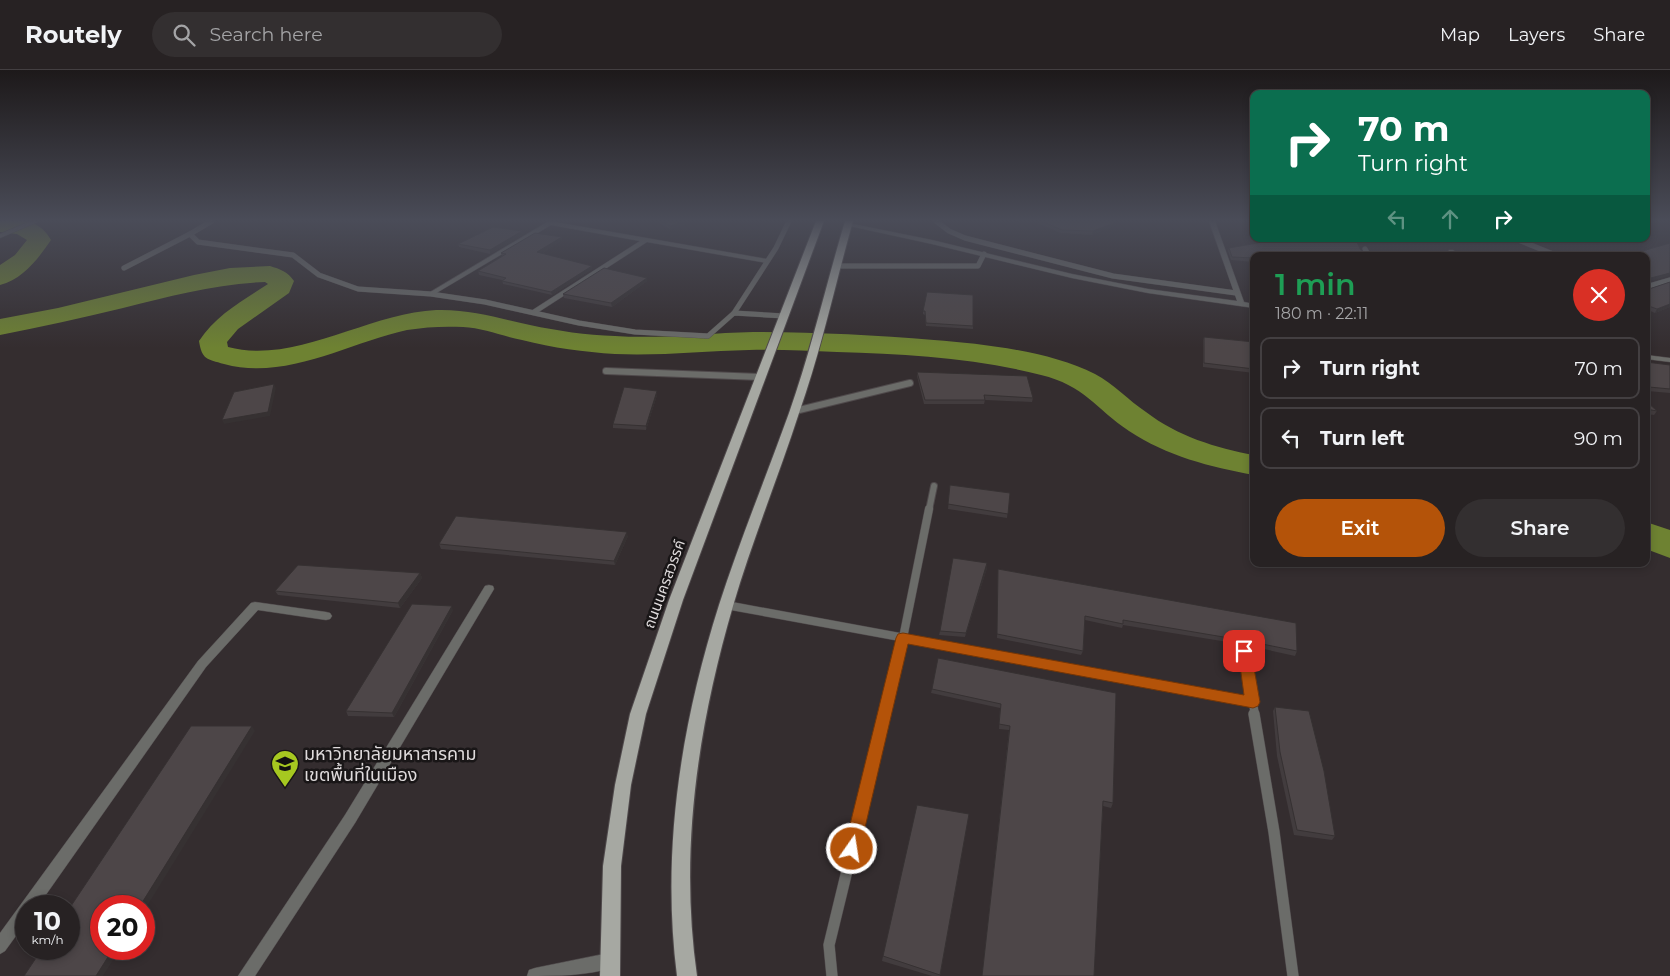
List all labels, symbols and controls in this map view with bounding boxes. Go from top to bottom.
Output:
search box [152,12,502,57]
text: Routely [25,20,122,49]
icon: search [170,21,198,49]
text: Search here [210,23,323,46]
text: Map [1440,24,1480,46]
text: Layers [1508,24,1565,46]
text: Share [1593,24,1645,46]
text: 70 m [1358,107,1449,150]
icon: right [1275,110,1340,175]
text: Turn right [1358,150,1468,177]
icon: left [1383,205,1411,233]
icon: ahead [1436,205,1464,233]
icon: right [1489,205,1517,233]
text: 1 min [1275,266,1356,303]
button: close [1573,269,1625,321]
text: 180 m · 22:11 [1275,304,1368,323]
icon: right [1277,354,1305,382]
text: Turn right [1320,357,1420,380]
text: 70 m [1574,357,1623,380]
icon: left [1277,424,1305,452]
text: Turn left [1320,427,1405,450]
text: 90 m [1574,427,1623,450]
button: Exit [1275,499,1445,557]
button: Share [1455,499,1625,557]
street label: ถนนนครสวรรค์ [639,537,689,631]
pin [1223,630,1265,672]
icon: arrive [1230,637,1258,665]
place label: มหาวิทยาลัยมหาสารคาม เขตพื้นที่ในเมือง [304,743,476,786]
school or university icon: มหาวิทยาลัยมหาสารคาม เขตพื้นที่ในเมือง [270,749,300,788]
position arrow [825,822,877,874]
speed limit sign: 20 [90,895,155,960]
text: 10 [34,906,61,936]
text: km/h [31,932,64,947]

